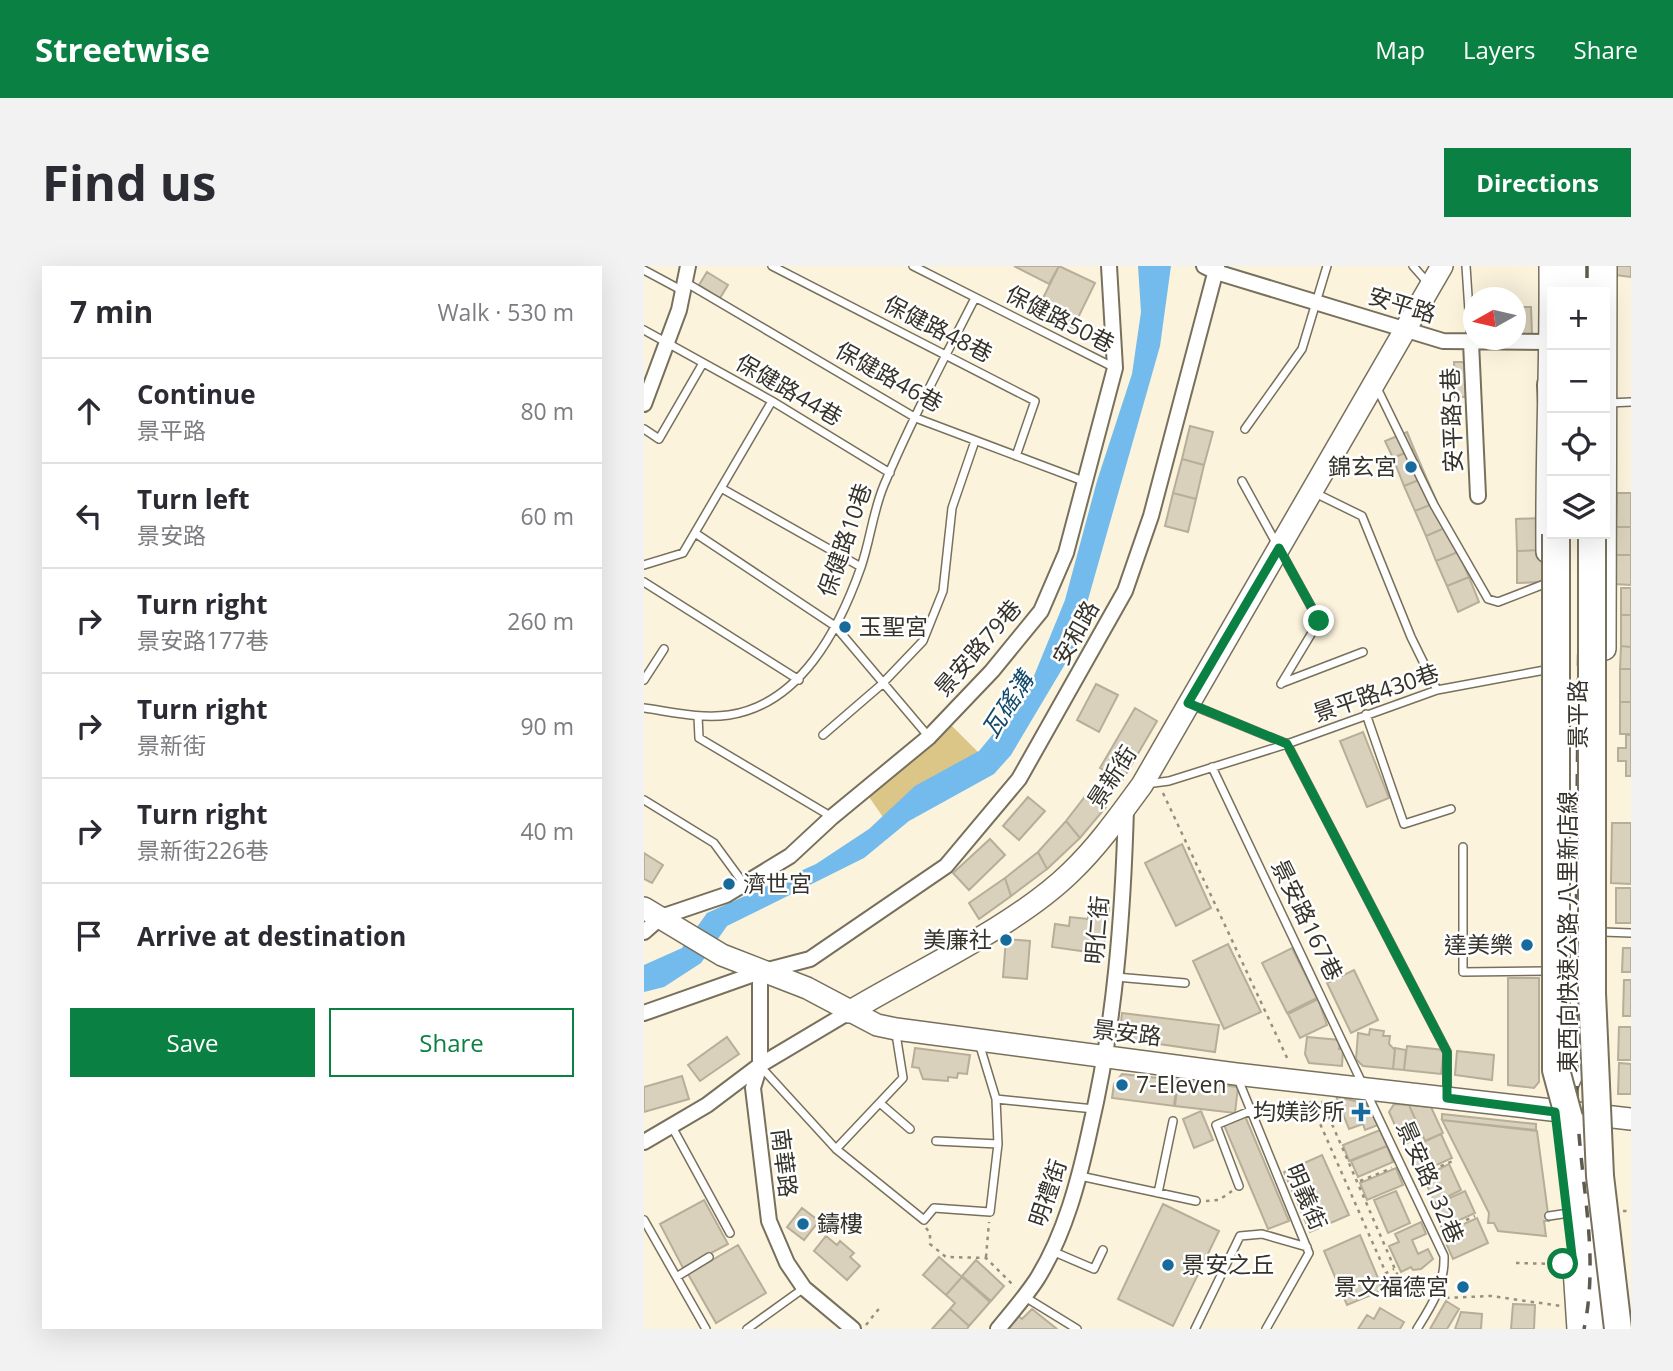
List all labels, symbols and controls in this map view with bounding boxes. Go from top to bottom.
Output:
text: Streetwise [35,27,210,72]
text: Map [1375,33,1425,66]
text: Layers [1463,33,1536,66]
text: Share [1574,33,1638,66]
button: Directions [1444,148,1631,217]
text: Find us [42,149,216,215]
street label: 保健路50巷 [1000,277,1120,359]
street label: 安平路 [1365,279,1440,329]
street label: 保健路48巷 [878,287,998,369]
north arrow [1463,287,1526,350]
map controls [1547,287,1610,539]
button: + [1547,287,1610,350]
text: 7 min [70,291,153,332]
text: Walk · 530 m [437,296,574,328]
street label: 保健路46巷 [830,333,949,419]
street label: 保健路44巷 [730,346,849,433]
button: − [1547,350,1610,413]
street label: 安平路5巷 [1433,367,1469,473]
text: Continue [137,376,256,412]
icon: ahead [70,392,108,430]
text: 80 m [520,395,574,427]
button: locate [1547,413,1610,476]
text: 景平路 [137,414,206,446]
place label: 錦玄宮 [1328,450,1397,482]
marker: 錦玄宮 [1403,459,1419,475]
button: layers [1547,476,1610,539]
street label: 保健路10巷 [810,479,878,601]
text: Turn left [137,481,249,517]
icon: left [70,497,108,535]
text: 60 m [520,500,574,532]
text: 景安路 [137,519,206,551]
text: Turn right [137,586,268,622]
street label: 景安路79巷 [926,592,1028,702]
street label: 安和路 [1044,595,1106,670]
icon: right [70,602,108,640]
text: 260 m [507,605,574,637]
route end [1303,605,1334,636]
place label: 玉聖宮 [859,610,928,642]
marker: 玉聖宮 [837,619,853,635]
text: 景安路177巷 [137,624,268,656]
street label: 景平路430巷 [1308,656,1443,729]
water label: 瓦磘溝 [973,662,1042,743]
street label: 景平路 [1561,680,1593,749]
text: Turn right [137,691,268,727]
icon: right [70,707,108,745]
text: 90 m [520,710,574,742]
text: 景新街 [137,729,206,761]
street label: 景新街 [1079,739,1143,814]
street label: 東西向快速公路 八里新店線 [1551,791,1583,1073]
text: Turn right [137,796,268,832]
icon: right [70,812,108,850]
text: 40 m [520,815,574,847]
text: 景新街226巷 [137,834,268,866]
street label: 景安路167巷 [1265,853,1351,986]
place label: 濟世宮 [743,867,812,899]
marker: 濟世宮 [721,876,737,892]
street label: 明仁街 [1077,894,1115,966]
icon: arrive [70,917,108,955]
text: Arrive at destination [137,918,406,954]
place label: 美廉社 [923,923,992,955]
place label: 達美樂 [1444,928,1513,960]
marker: 美廉社 [998,932,1014,948]
marker: 達美樂 [1519,937,1535,953]
button: Save [70,1008,315,1077]
button: Share [329,1008,574,1077]
street label: 景安路 [1091,1012,1163,1052]
place label: 7-Eleven [1136,1068,1227,1100]
marker: 7-Eleven [1114,1077,1130,1093]
place label: 均媄診所 [1253,1095,1345,1127]
marker: 均媄診所 [1351,1102,1371,1122]
street label: 景安路132巷 [1390,1115,1472,1248]
street label: 南華路 [765,1127,805,1199]
street label: 明禮街 [1021,1155,1073,1231]
street label: 明義街 [1279,1159,1335,1235]
place label: 鑄樓 [817,1207,863,1239]
marker: 鑄樓 [795,1216,811,1232]
place label: 景安之丘 [1182,1248,1274,1280]
route start [1547,1248,1578,1279]
marker: 景安之丘 [1160,1257,1176,1273]
place label: 景文福德宮 [1334,1270,1449,1302]
marker: 景文福德宮 [1455,1279,1471,1295]

